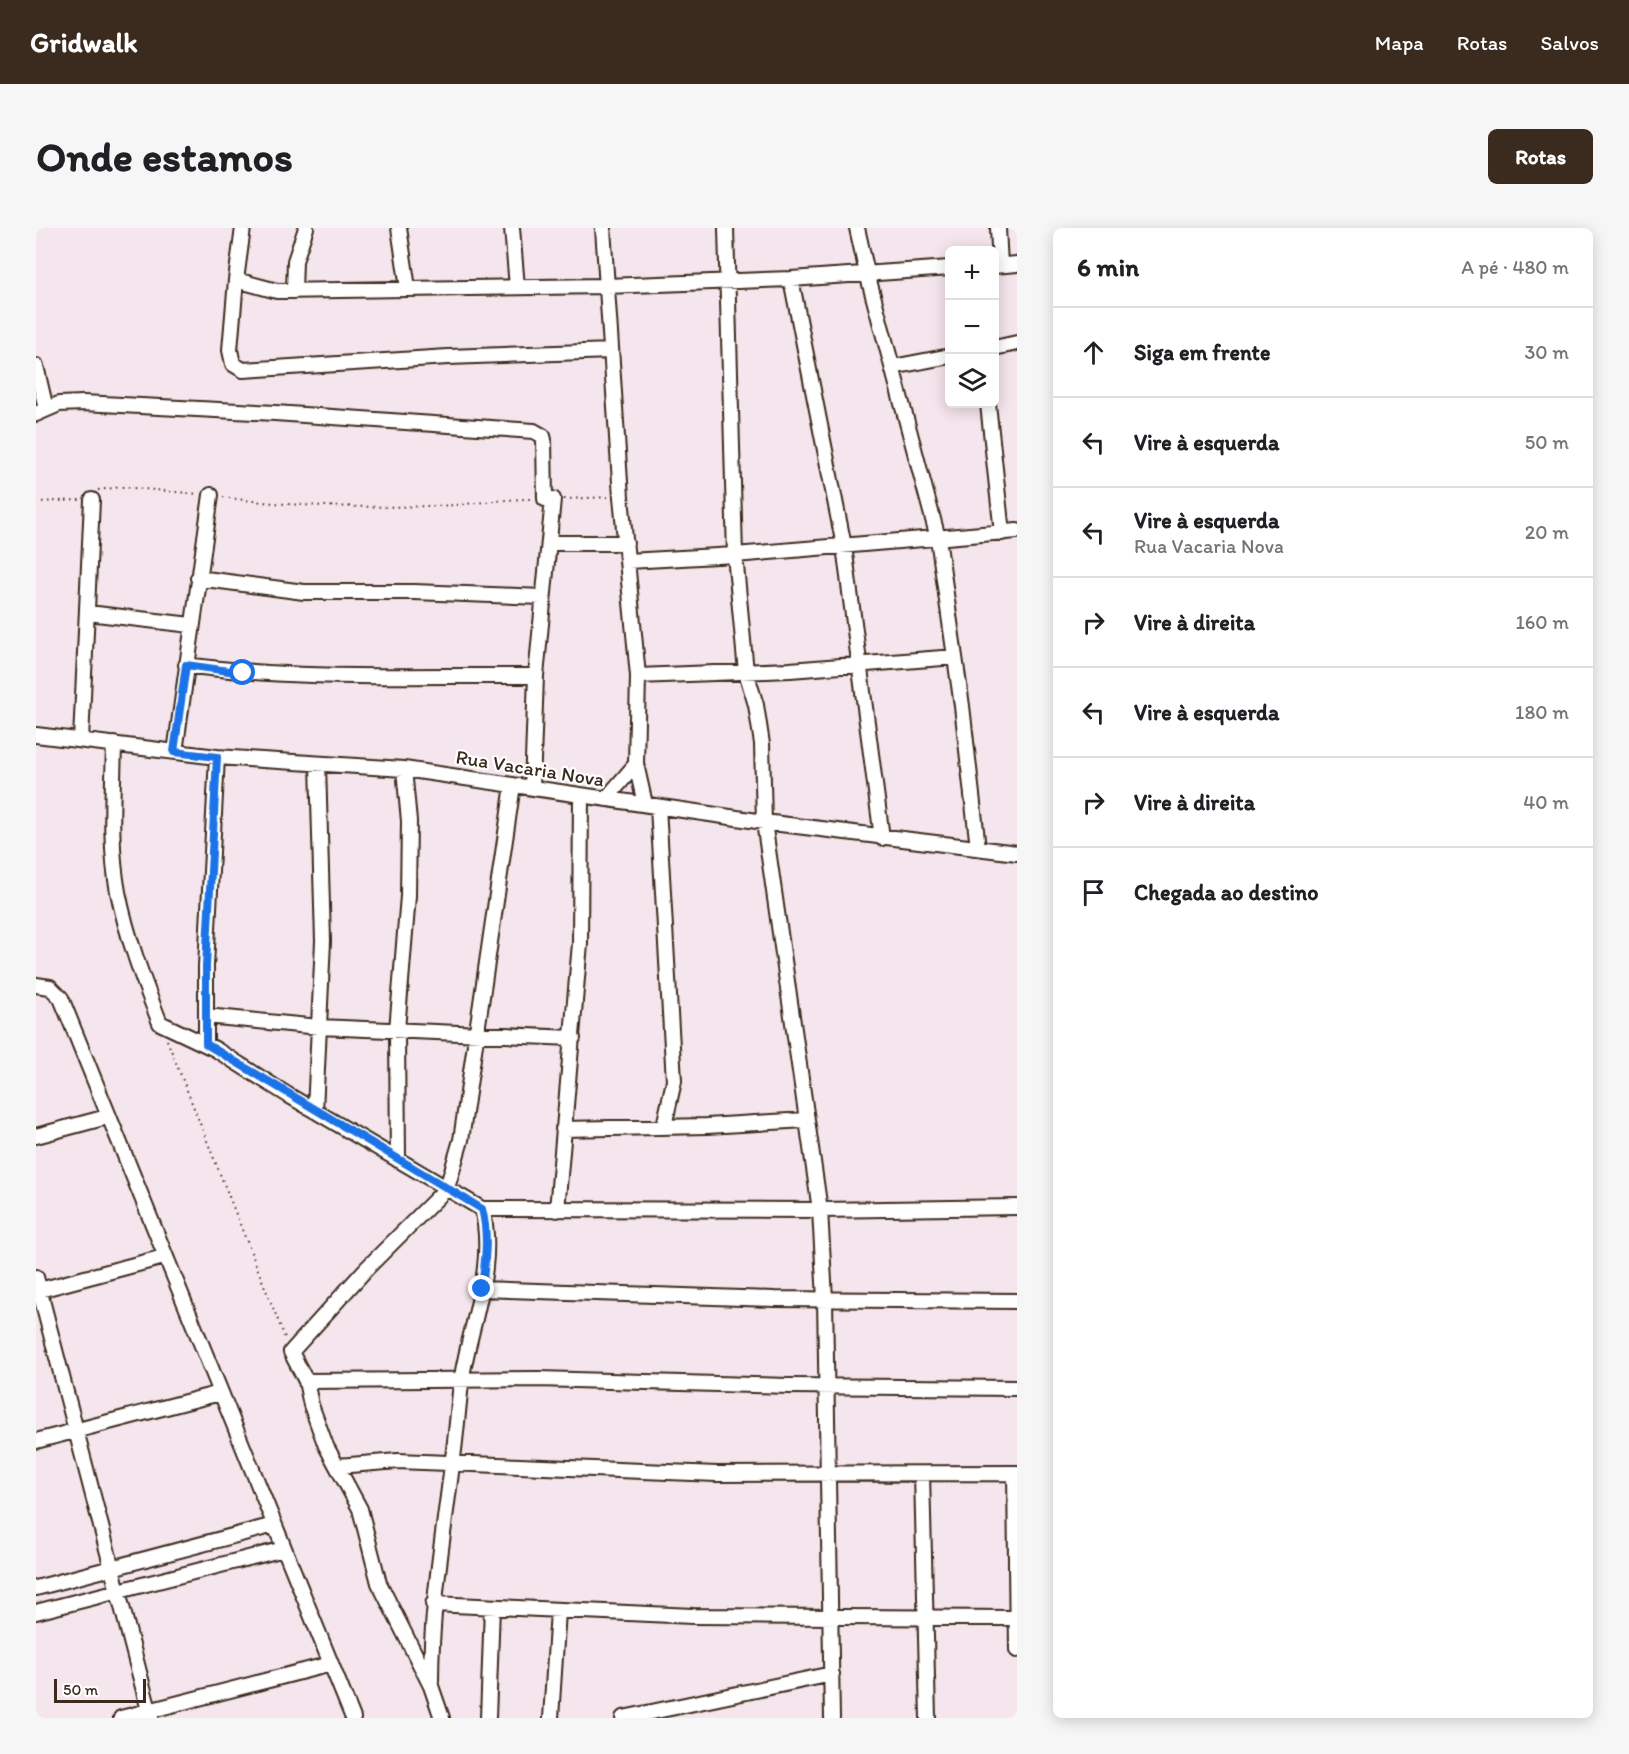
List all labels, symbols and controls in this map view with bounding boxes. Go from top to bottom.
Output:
text: Gridwalk [30,25,138,59]
text: Mapa [1375,30,1424,55]
text: Rotas [1457,30,1507,55]
text: Salvos [1540,30,1599,55]
button: Rotas [1488,129,1593,184]
text: Onde estamos [36,131,293,182]
map controls [945,246,999,408]
button: + [945,246,999,300]
text: 6 min [1077,251,1139,283]
text: A pé · 480 m [1461,255,1569,279]
button: − [945,300,999,354]
icon: ahead [1077,336,1110,369]
text: Siga em frente [1134,339,1270,366]
text: 30 m [1524,340,1569,364]
button: layers [945,354,999,408]
icon: left [1077,426,1110,459]
text: Vire à esquerda [1134,429,1279,456]
text: 50 m [1525,430,1569,454]
text: Vire à esquerda [1134,507,1279,534]
icon: left [1077,516,1110,549]
text: 20 m [1525,520,1569,544]
text: Rua Vacaria Nova [1134,534,1284,558]
icon: right [1077,606,1110,639]
text: Vire à direita [1134,609,1255,636]
text: 160 m [1516,610,1569,634]
route start [229,659,255,685]
icon: left [1077,696,1110,729]
text: Vire à esquerda [1134,699,1279,726]
text: 180 m [1515,700,1569,724]
street label: Rua Vacaria Nova [454,744,606,792]
icon: right [1077,786,1110,819]
text: Vire à direita [1134,789,1255,816]
text: 40 m [1523,790,1569,814]
icon: arrive [1077,876,1110,909]
text: Chegada ao destino [1134,879,1318,906]
route end [468,1275,494,1301]
scale bar [54,1676,146,1704]
text: 50 m [63,1680,98,1699]

